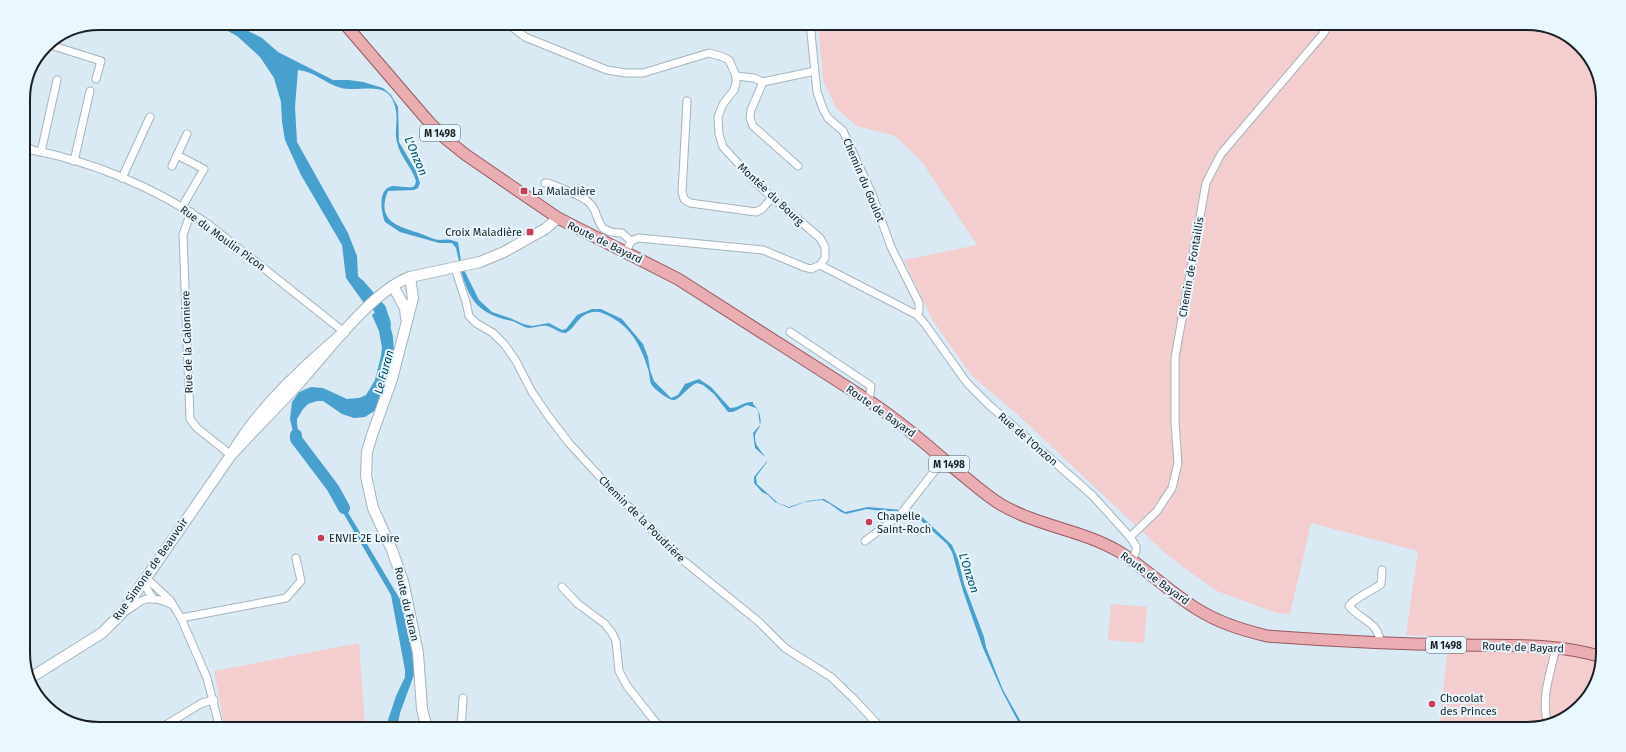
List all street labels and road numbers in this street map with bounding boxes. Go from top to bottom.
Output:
road number: M 1498 [420,125,460,141]
street label: Chemin du Goulot [840,136,887,224]
street label: Montée du Bourg [735,161,807,228]
street label: Rue du Moulin Picon [177,203,268,274]
street label: Chemin de Fontaillis [1176,216,1207,318]
street label: Route de Bayard [565,219,644,266]
street label: Rue de la Calonniere [179,290,196,394]
street label: Route de Bayard [844,383,918,440]
street label: Rue de l'Onzon [995,410,1060,469]
road number: M 1498 [929,456,969,472]
street label: Chemin de la Poudrière [596,474,687,565]
street label: Rue Simone de Beauvoir [110,515,191,623]
street label: Route de Bayard [1118,549,1192,608]
street label: Route du Furan [392,566,421,642]
road number: M 1498 [1426,637,1466,653]
street label: Route de Bayard [1482,640,1564,655]

